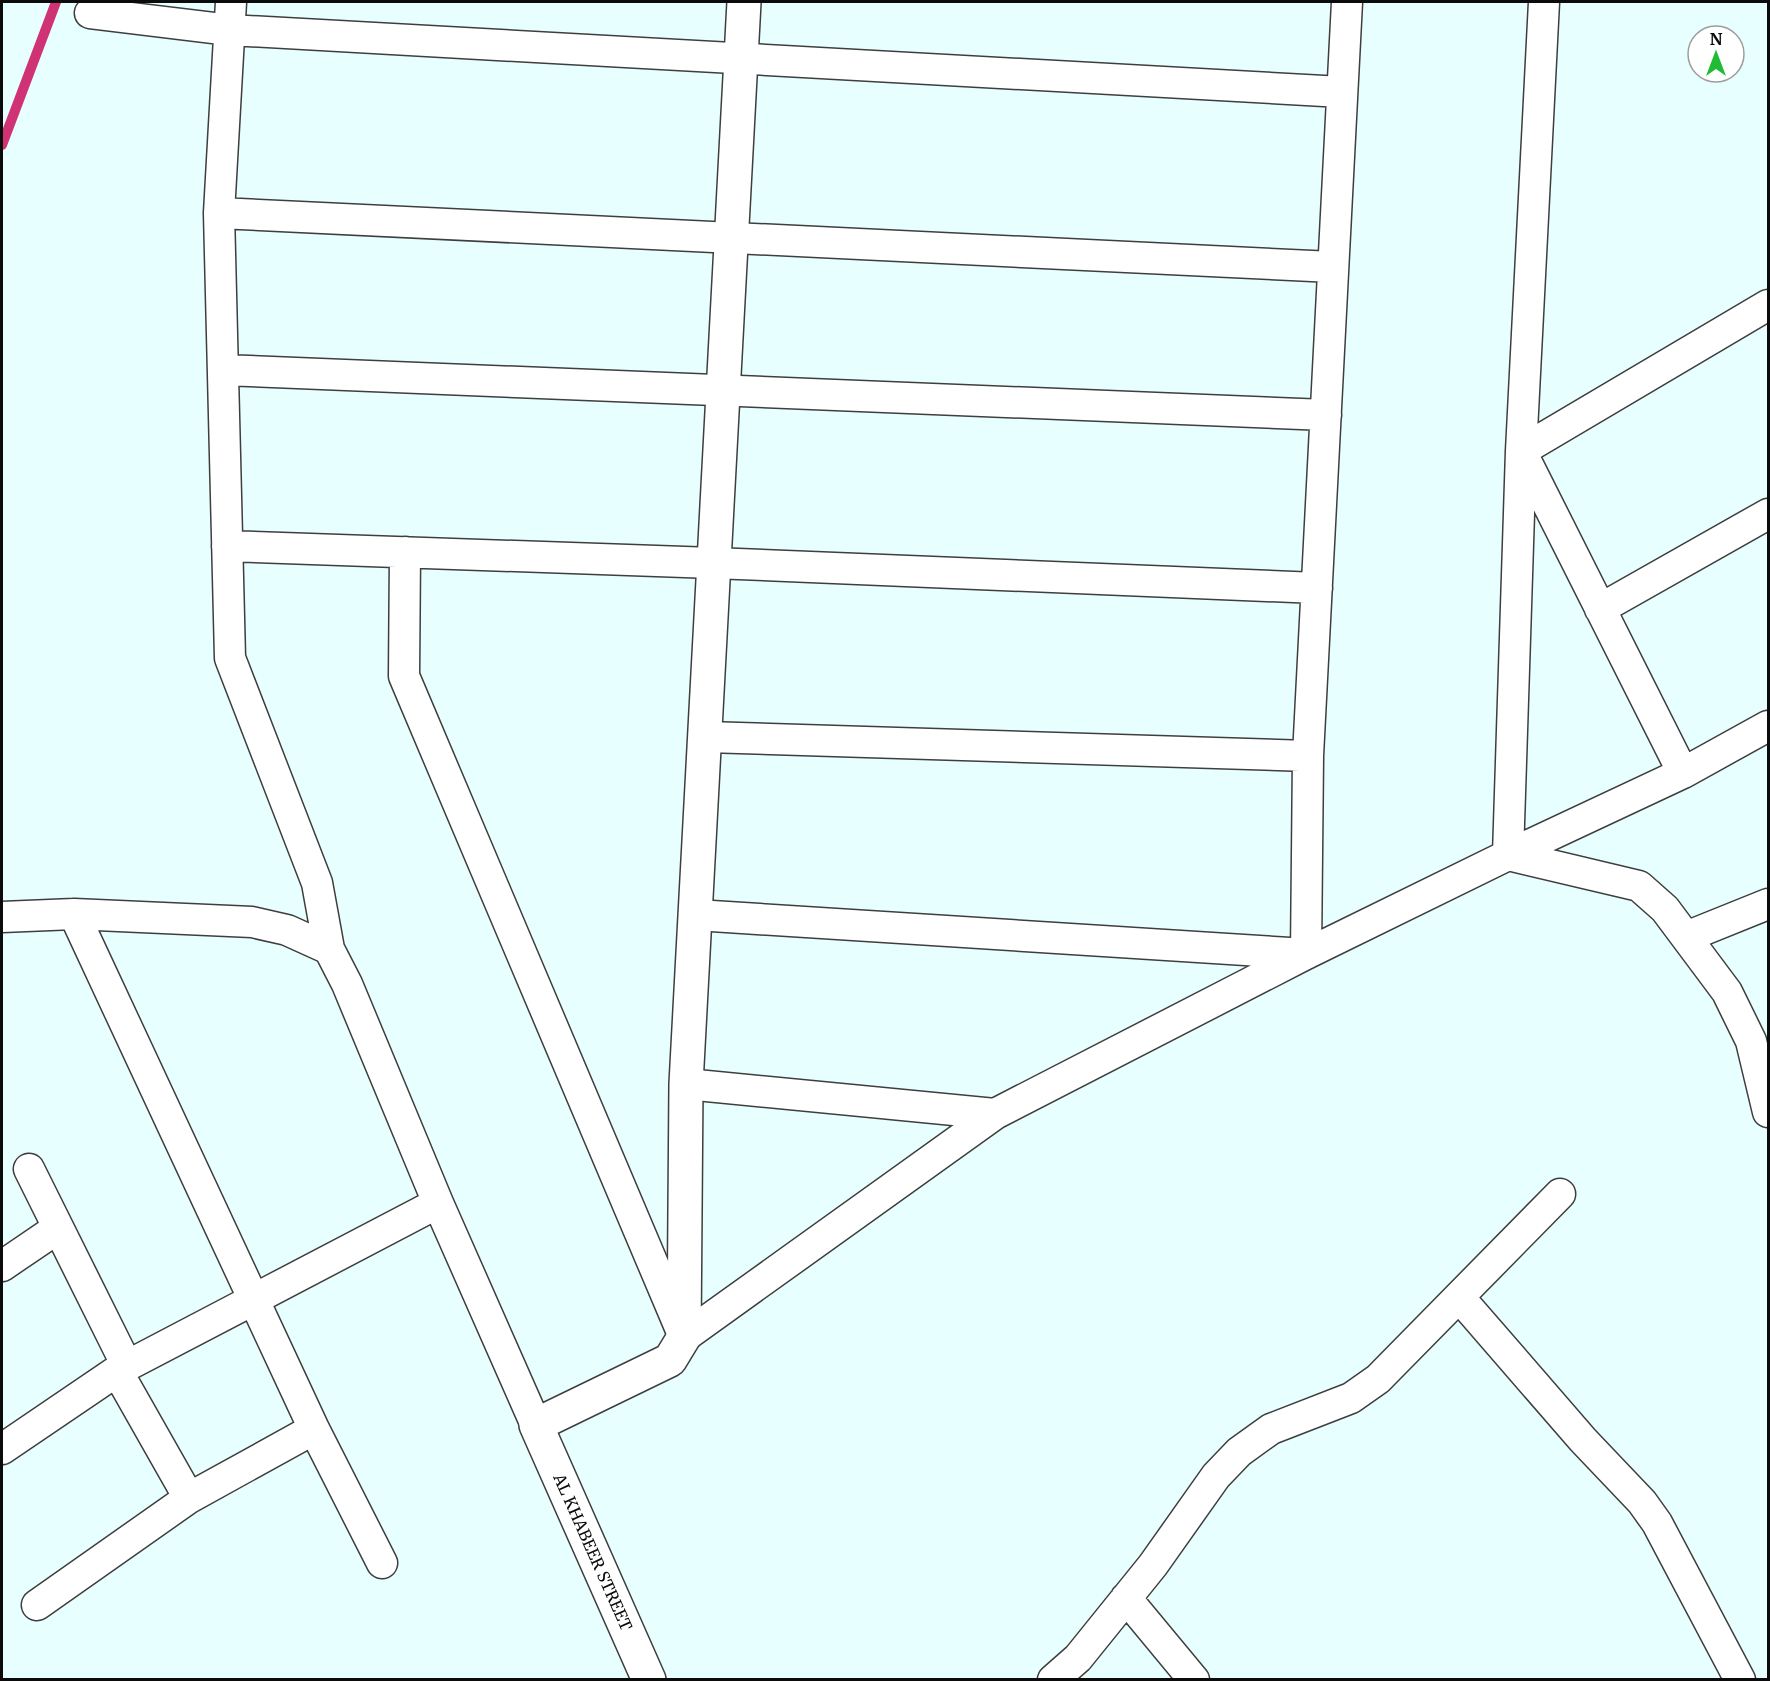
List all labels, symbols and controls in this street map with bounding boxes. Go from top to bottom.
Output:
north arrow [1686,24,1746,84]
text: N [1710,29,1723,49]
street label: AL KHABEER STREET [549,1470,637,1634]

